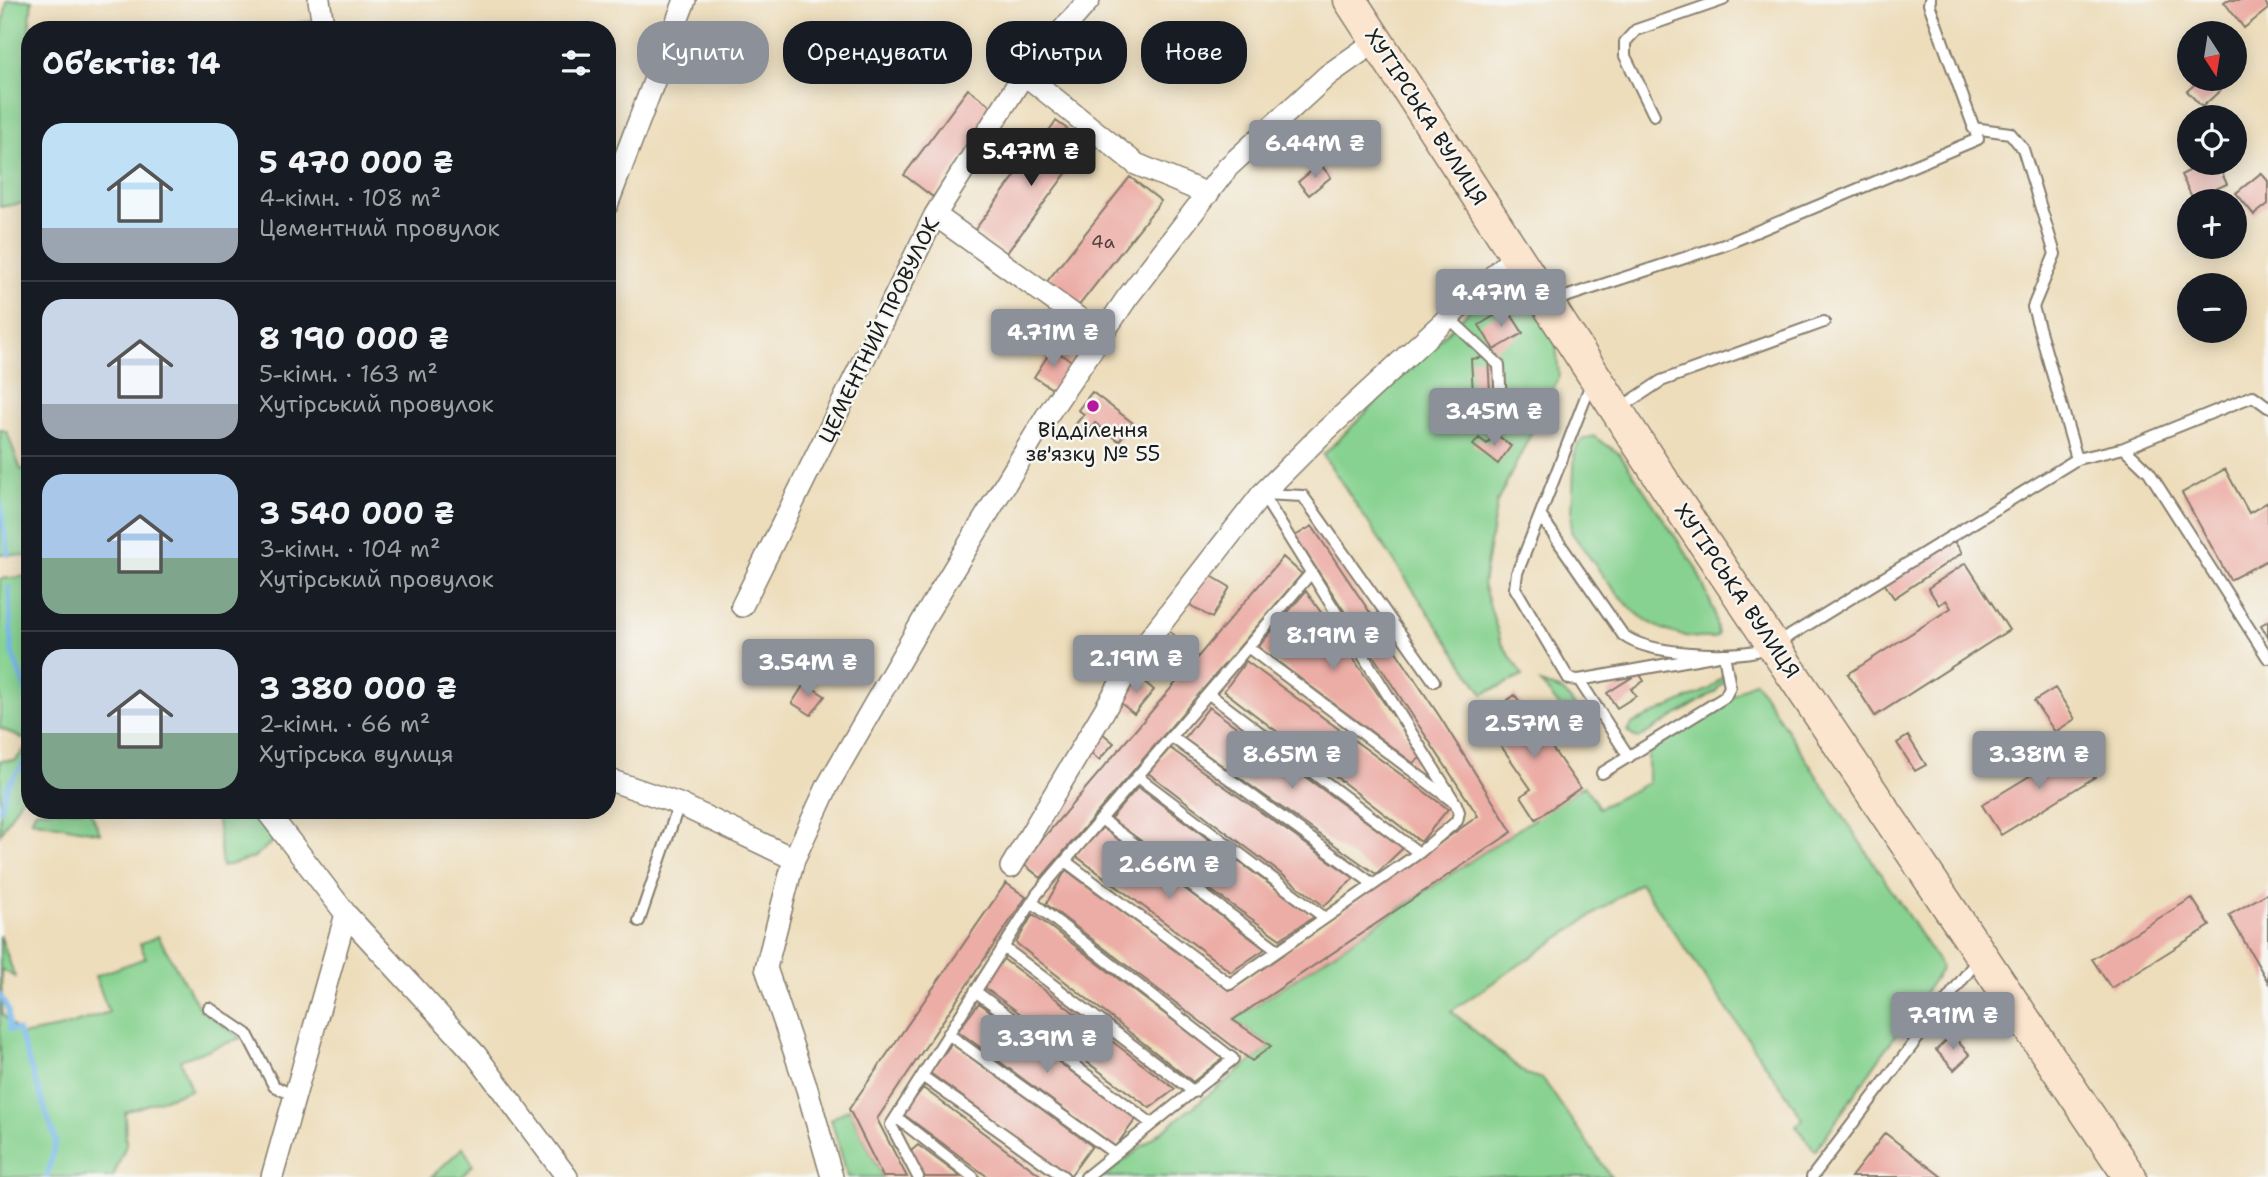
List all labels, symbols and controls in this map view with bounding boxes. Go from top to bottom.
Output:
chip: Купити [637,21,769,84]
chip: Орендувати [783,21,972,84]
chip: Фільтри [986,21,1127,84]
chip: Нове [1141,21,1247,84]
north arrow [2177,21,2247,91]
map controls [2177,21,2247,343]
street label: ХУТІРСЬКА ВУЛИЦЯ [1358,23,1494,211]
text: Об’єктів: 14 [42,43,221,84]
icon: filters [557,44,595,82]
button: locate [2177,105,2247,175]
pin: 6.44M ₴ [1250,120,1380,180]
pin: 5.47M ₴ [966,128,1096,188]
text: 6.44M ₴ [1265,128,1365,158]
text: 5.47M ₴ [982,136,1080,166]
text: 5 470 000 ₴ [259,142,454,183]
icon: home [98,151,182,235]
text: 4-кімн. · 108 m² [259,183,441,213]
button: + [2177,189,2247,259]
street label: ЦЕМЕНТНИЙ ПРОВУЛОК [812,212,946,448]
text: Цементний провулок [259,213,500,243]
house number: 4а [1091,230,1115,254]
pin: 4.47M ₴ [1436,270,1566,329]
button: − [2177,273,2247,343]
text: 4.47M ₴ [1452,277,1550,307]
pin: 4.71M ₴ [988,310,1118,369]
text: 4.71M ₴ [1007,317,1099,347]
text: 8 190 000 ₴ [259,318,449,359]
icon: home [98,327,182,411]
text: 5-кімн. · 163 m² [259,359,438,389]
pin: 3.45M ₴ [1429,388,1559,448]
text: Хутірський провулок [259,389,494,419]
text: 3.45M ₴ [1445,396,1543,426]
marker: Відділення зв'язку № 55 [1085,398,1101,414]
place label: Відділення зв'язку № 55 [1026,416,1160,468]
text: 3 540 000 ₴ [259,493,455,534]
street label: ХУТІРСЬКА ВУЛИЦЯ [1668,498,1806,684]
icon: home [98,502,182,586]
text: 3-кімн. · 104 m² [259,534,440,564]
text: Хутірський провулок [259,564,494,594]
pin: 8.19M ₴ [1268,612,1398,672]
text: 8.19M ₴ [1286,620,1380,650]
pin: 2.19M ₴ [1071,636,1201,695]
pin: 3.54M ₴ [743,640,873,699]
text: 2.19M ₴ [1089,643,1183,673]
text: 3.54M ₴ [758,647,858,677]
text: 3 380 000 ₴ [259,668,457,709]
icon: home [98,677,182,761]
pin: 2.57M ₴ [1469,700,1599,760]
text: 2.57M ₴ [1484,708,1584,738]
text: 2-кімн. · 66 m² [259,709,430,739]
pin: 8.65M ₴ [1227,732,1357,791]
pin: 3.38M ₴ [1974,732,2104,791]
text: Хутірська вулиця [259,739,454,769]
text: 8.65M ₴ [1242,739,1342,769]
text: 3.38M ₴ [1989,739,2090,769]
pin: 2.66M ₴ [1104,842,1234,901]
text: 2.66M ₴ [1118,849,1220,879]
pin: 7.91M ₴ [1888,992,2018,1052]
text: 7.91M ₴ [1907,1000,1999,1030]
pin: 3.39M ₴ [982,1016,1112,1075]
text: 3.39M ₴ [997,1023,1097,1053]

